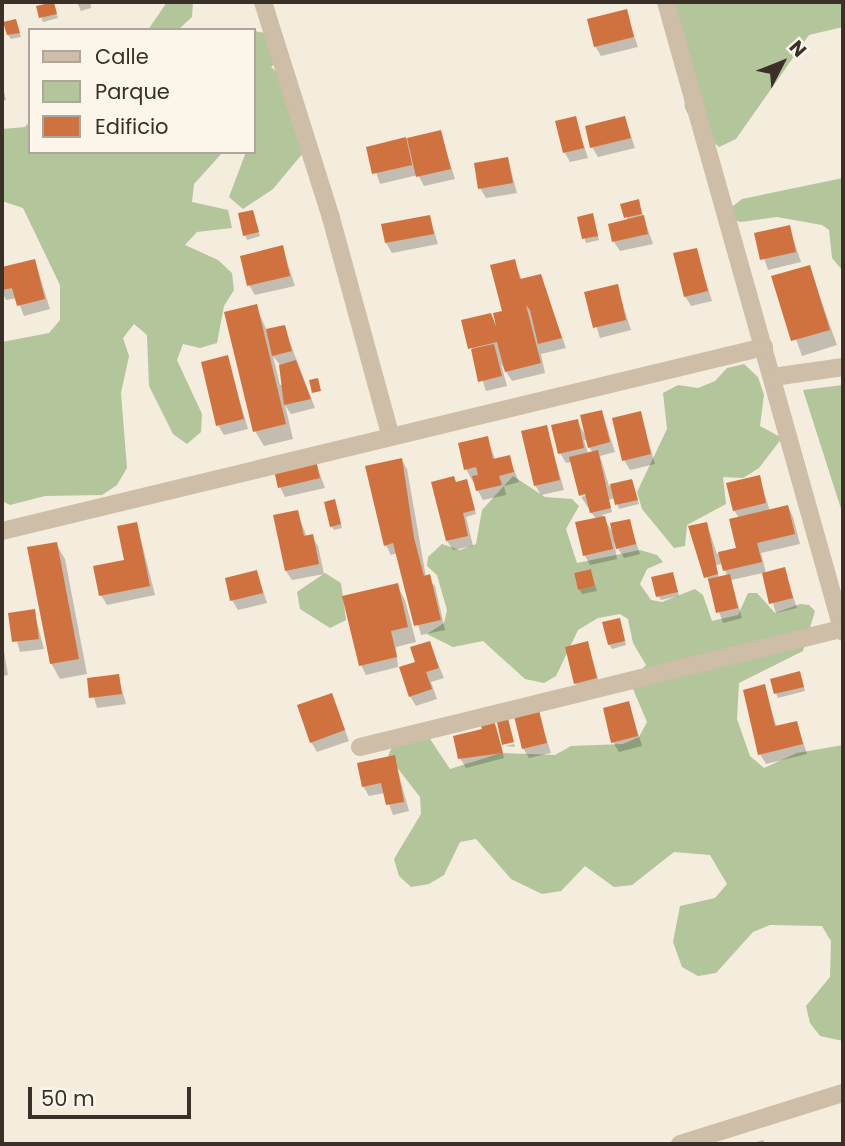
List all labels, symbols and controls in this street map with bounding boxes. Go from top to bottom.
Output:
legend [28,28,256,154]
north arrow [747,28,817,98]
text: N [783,34,813,63]
text: Calle [95,42,149,71]
text: Parque [95,77,170,106]
text: Edificio [95,112,169,141]
scale bar [32,1072,194,1116]
text: 50 m [41,1084,95,1113]

